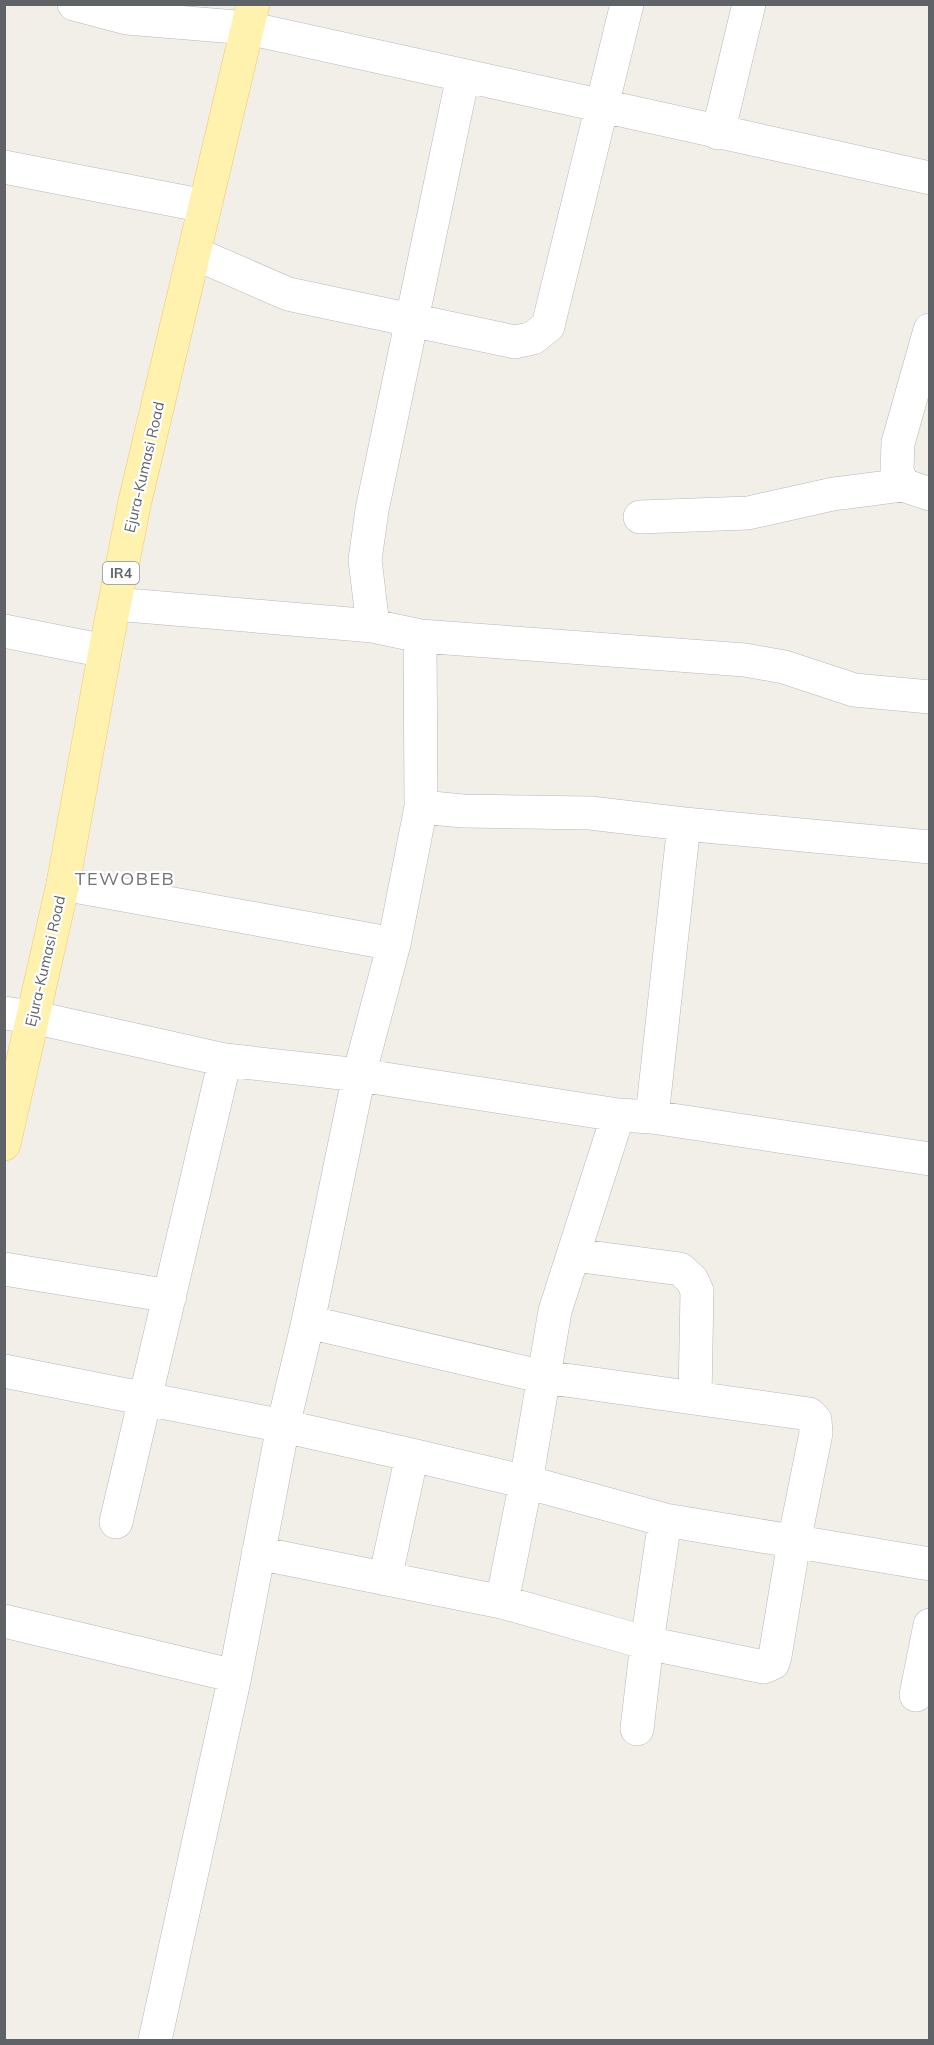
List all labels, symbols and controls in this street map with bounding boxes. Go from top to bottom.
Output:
street label: Ejura-Kumasi Road [120,400,168,534]
road number: IR4 [103,562,139,584]
district label: TEWOBEB [75,867,175,890]
street label: Ejura-Kumasi Road [21,894,69,1028]

